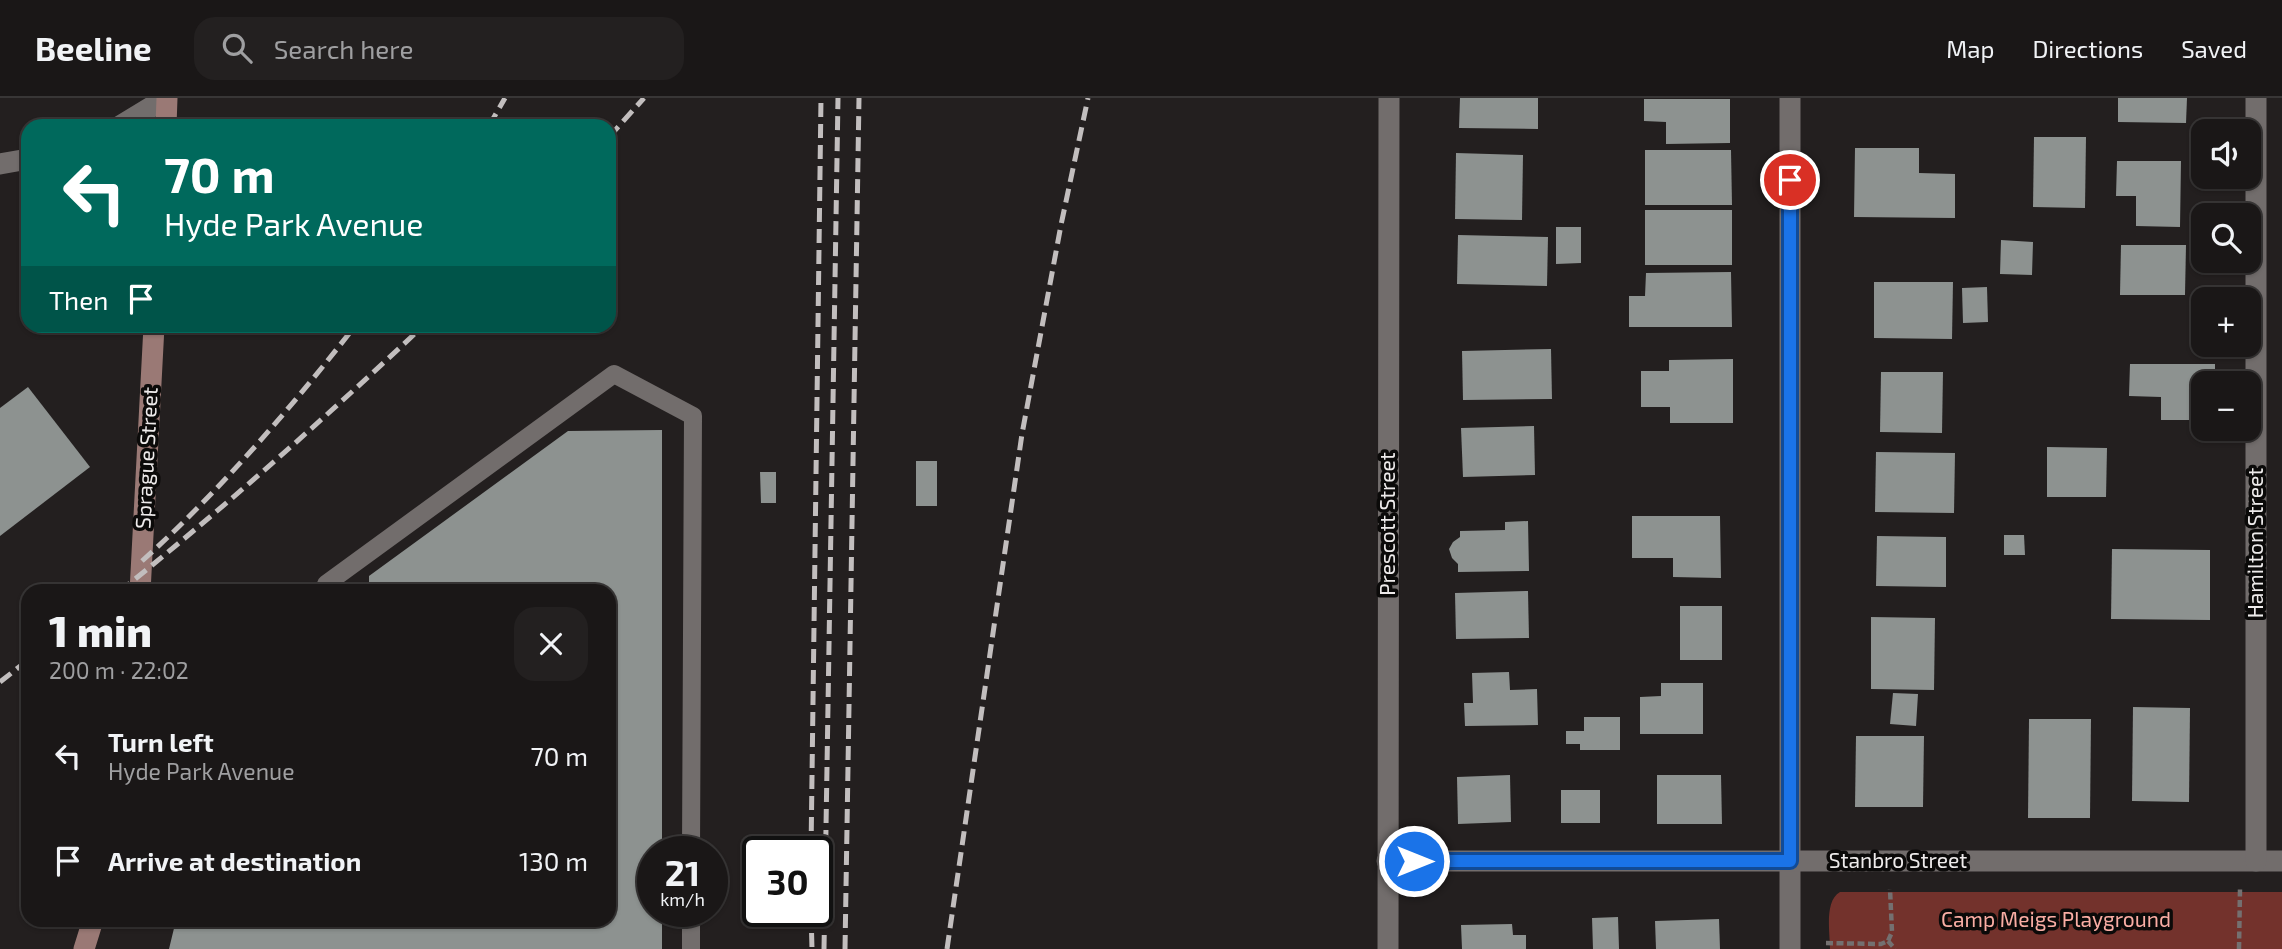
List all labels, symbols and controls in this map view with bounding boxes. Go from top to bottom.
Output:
search box [194,17,684,80]
text: Beeline [35,28,152,68]
icon: search [218,29,256,67]
text: Search here [274,33,413,64]
text: Map [1946,34,1994,63]
text: Directions [2032,34,2143,63]
text: Saved [2181,34,2247,63]
map controls [2191,119,2261,441]
button: sound [2191,119,2261,189]
text: 70 m [164,144,275,203]
icon: left [49,147,140,238]
pin [1760,150,1820,210]
icon: arrive [1771,161,1809,199]
button: search [2191,203,2261,273]
text: Hyde Park Avenue [164,204,424,242]
icon: arrive [122,280,160,318]
text: Then [49,284,108,315]
button: + [2191,287,2261,357]
button: − [2191,371,2261,441]
street label: Sprague Street [129,386,162,529]
street label: Prescott Street [1374,452,1399,596]
street label: Hamilton Street [2242,468,2267,618]
text: 1 min [49,605,152,655]
button: close [514,607,588,681]
text: 200 m · 22:02 [49,656,189,684]
text: Turn left [108,726,214,757]
icon: left [49,737,87,775]
text: 70 m [530,740,588,771]
text: Hyde Park Avenue [108,757,295,785]
position arrow [1377,824,1451,898]
speed limit sign: 30 [742,836,833,927]
icon: arrive [49,842,87,880]
text: Arrive at destination [108,845,361,876]
text: 130 m [519,845,588,876]
street label: Stanbro Street [1829,847,1967,872]
text: 21 [665,851,700,893]
text: km/h [660,888,705,910]
park label: Camp Meigs Playground [1941,906,2171,931]

